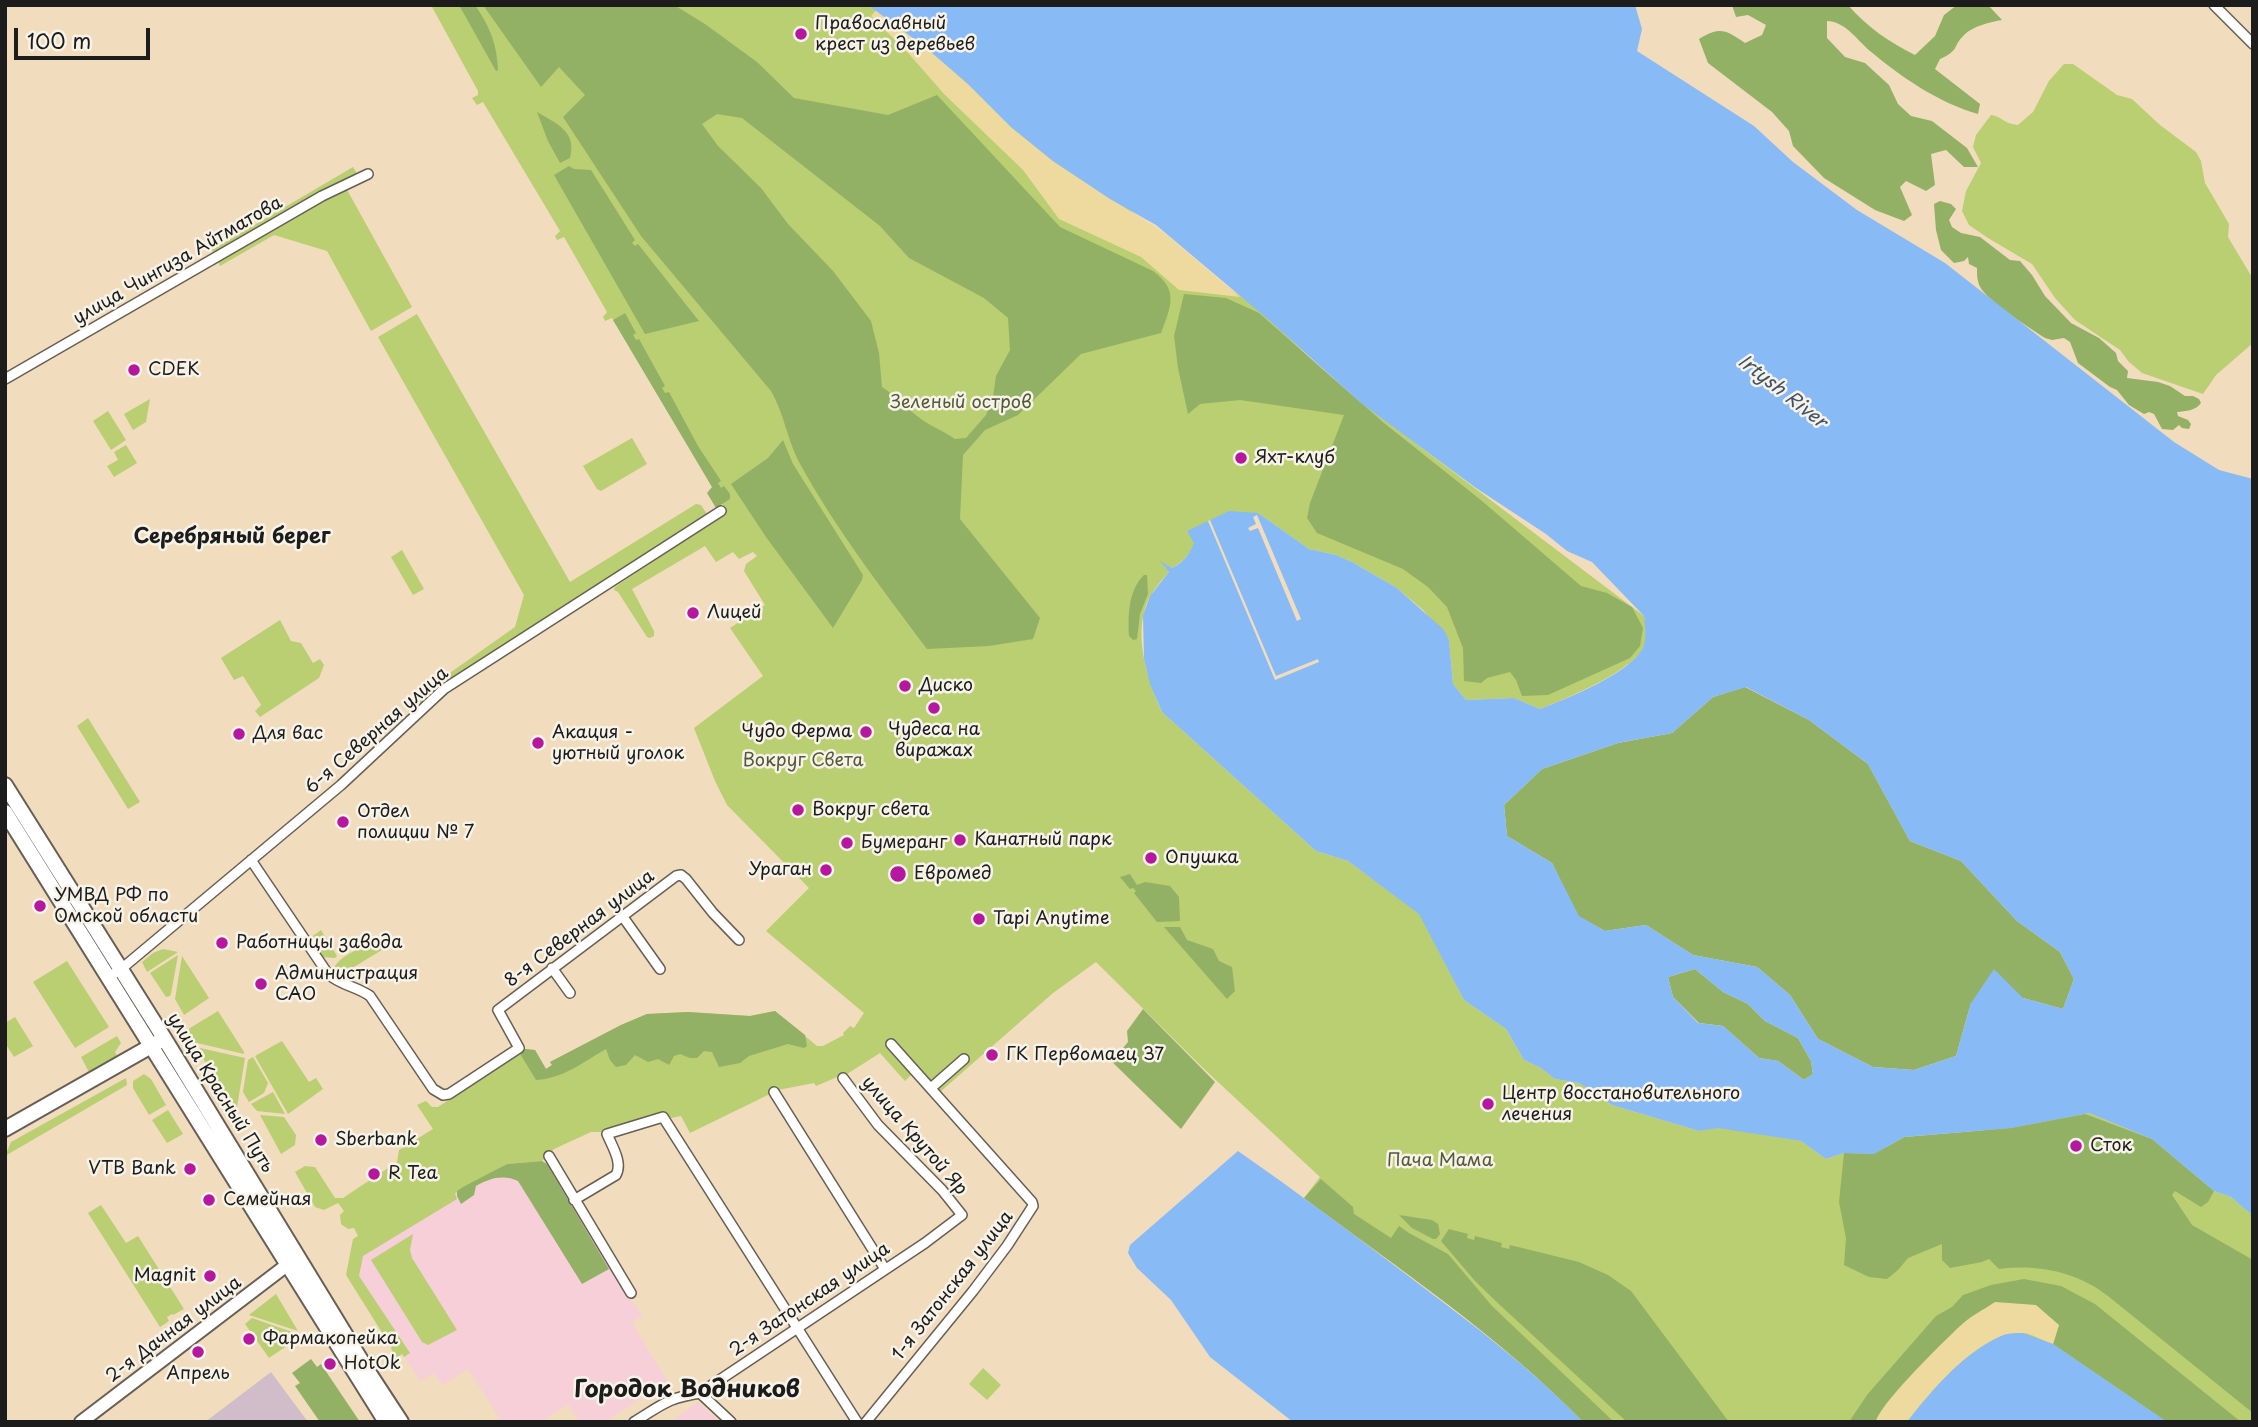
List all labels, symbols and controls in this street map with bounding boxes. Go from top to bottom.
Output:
place label: Православный крест из деревьев [815,13,975,56]
scale bar [18,14,154,58]
text: 100 m [27,24,91,56]
marker: Православный крест из деревьев [793,26,809,42]
street label: улица Чингиза Айтматова [70,192,286,330]
water label: Irtysh River [1733,350,1831,434]
place label: CDEK [148,359,199,381]
marker: CDEK [126,362,142,378]
park label: Зеленый остров [890,392,1032,414]
place label: Яхт-клуб [1255,447,1335,469]
marker: Яхт-клуб [1233,450,1249,466]
district label: Серебряный берег [133,524,331,550]
place label: Лицей [707,602,762,624]
marker: Лицей [685,605,701,621]
street label: 6-я Северная улица [301,663,453,799]
place label: Диско [919,675,973,697]
marker: Диско [897,678,913,694]
marker: Чудеса на виражах [926,700,942,716]
place label: Чудеса на виражах [888,719,980,762]
place label: Чудо Ферма [741,721,852,743]
place label: Акация - уютный уголок [552,722,684,764]
place label: Для вас [253,723,323,745]
marker: Чудо Ферма [858,724,874,740]
marker: Для вас [231,726,247,742]
marker: Акация - уютный уголок [530,735,546,751]
park label: Вокруг Света [742,750,864,772]
place label: Вокруг света [812,799,930,821]
place label: Отдел полиции № 7 [357,801,474,844]
marker: Вокруг света [790,802,806,818]
marker: Отдел полиции № 7 [335,814,351,830]
place label: Канатный парк [974,829,1112,851]
place label: Бумеранг [861,832,947,854]
marker: Канатный парк [952,832,968,848]
marker: Бумеранг [839,835,855,851]
place label: Опушка [1165,847,1239,869]
marker: Опушка [1143,850,1159,866]
place label: Ураган [749,859,812,881]
marker: Ураган [818,862,834,878]
place label: Евромед [914,863,992,885]
marker: Евромед [888,864,908,884]
street label: 8-я Северная улица [501,866,659,992]
place label: УМВД РФ по Омской области [54,885,198,928]
marker: УМВД РФ по Омской области [32,898,48,914]
place label: Tapi Anytime [993,908,1109,930]
marker: Tapi Anytime [971,911,987,927]
place label: Работницы завода [236,932,402,954]
marker: Работницы завода [214,935,230,951]
place label: Администрация САО [275,963,418,1006]
marker: Администрация САО [253,976,269,992]
street label: улица Красный Путь [162,1009,278,1177]
place label: ГК Первомаец 37 [1006,1044,1164,1066]
marker: ГК Первомаец 37 [984,1047,1000,1063]
street label: улица Крутой Яр [857,1072,971,1200]
place label: Центр восстановительного лечения [1502,1083,1740,1126]
marker: Центр восстановительного лечения [1480,1096,1496,1112]
place label: Sberbank [335,1129,418,1151]
marker: Sberbank [313,1132,329,1148]
place label: Сток [2090,1135,2132,1157]
marker: Сток [2068,1138,2084,1154]
park label: Пача Мама [1387,1150,1493,1172]
place label: VTB Bank [88,1158,176,1180]
marker: VTB Bank [182,1161,198,1177]
place label: R Tea [388,1163,438,1185]
marker: R Tea [366,1166,382,1182]
place label: Семейная [223,1189,311,1211]
marker: Семейная [201,1192,217,1208]
street label: 1-я Затонская улица [888,1207,1018,1365]
street label: 2-я Затонская улица [726,1238,894,1362]
place label: Magnit [134,1265,196,1287]
marker: Magnit [202,1268,218,1284]
street label: 2-я Дачная улица [102,1272,246,1388]
place label: Фармакопейка [263,1328,398,1350]
marker: Фармакопейка [241,1331,257,1347]
marker: Апрель [190,1344,206,1360]
place label: HotOk [344,1353,401,1375]
marker: HotOk [322,1356,338,1372]
place label: Апрель [166,1363,230,1385]
district label: Городок Водников [574,1376,800,1404]

